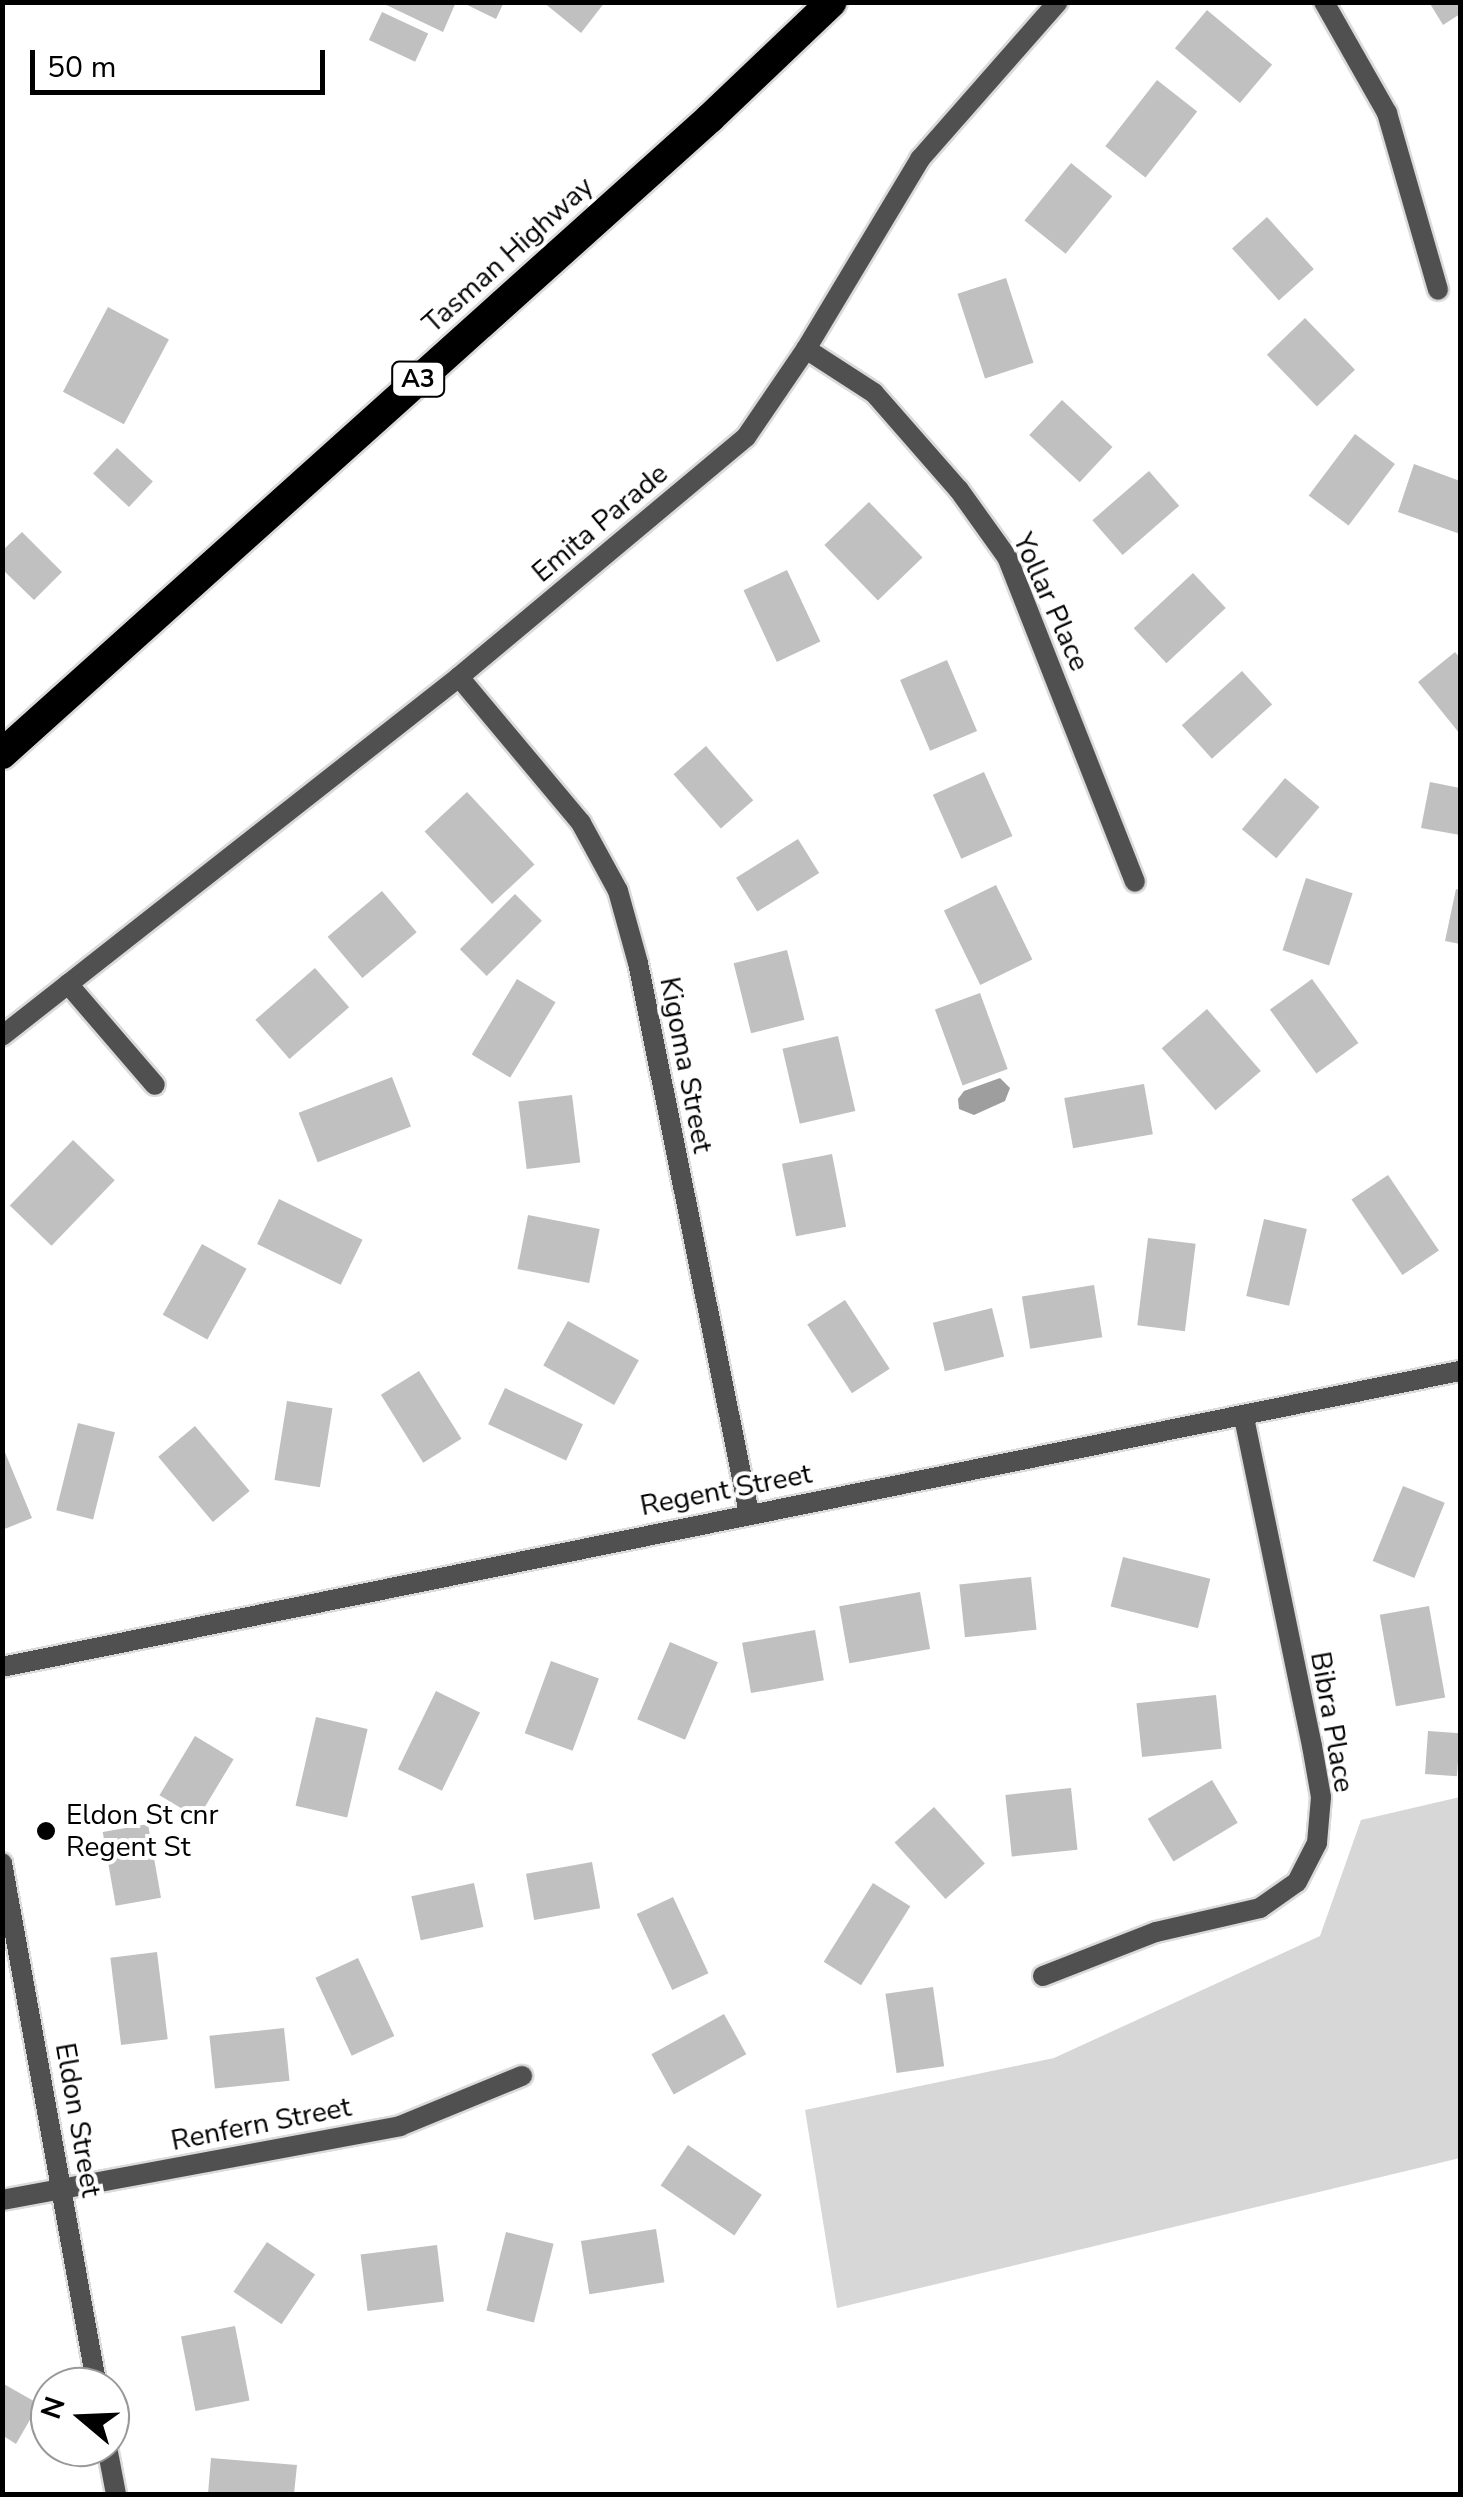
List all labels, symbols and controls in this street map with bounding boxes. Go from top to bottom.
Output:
scale bar [35,30,330,92]
text: 50 m [47,47,116,88]
street label: Tasman Highway [416,170,600,340]
road number: A3 [390,359,446,399]
street label: Emita Parade [525,457,675,589]
street label: Yollar Place [1006,528,1096,676]
street label: Kigoma Street [652,974,720,1156]
street label: Regent Street [637,1457,815,1523]
street label: Bibra Place [1303,1649,1361,1795]
place label: Eldon St cnr Regent St [66,1798,219,1864]
marker: Eldon St cnr Regent St [35,1820,57,1842]
street label: Eldon Street [48,2040,108,2200]
street label: Renfern Street [168,2090,354,2158]
north arrow [30,2367,130,2467]
text: N [32,2392,75,2424]

